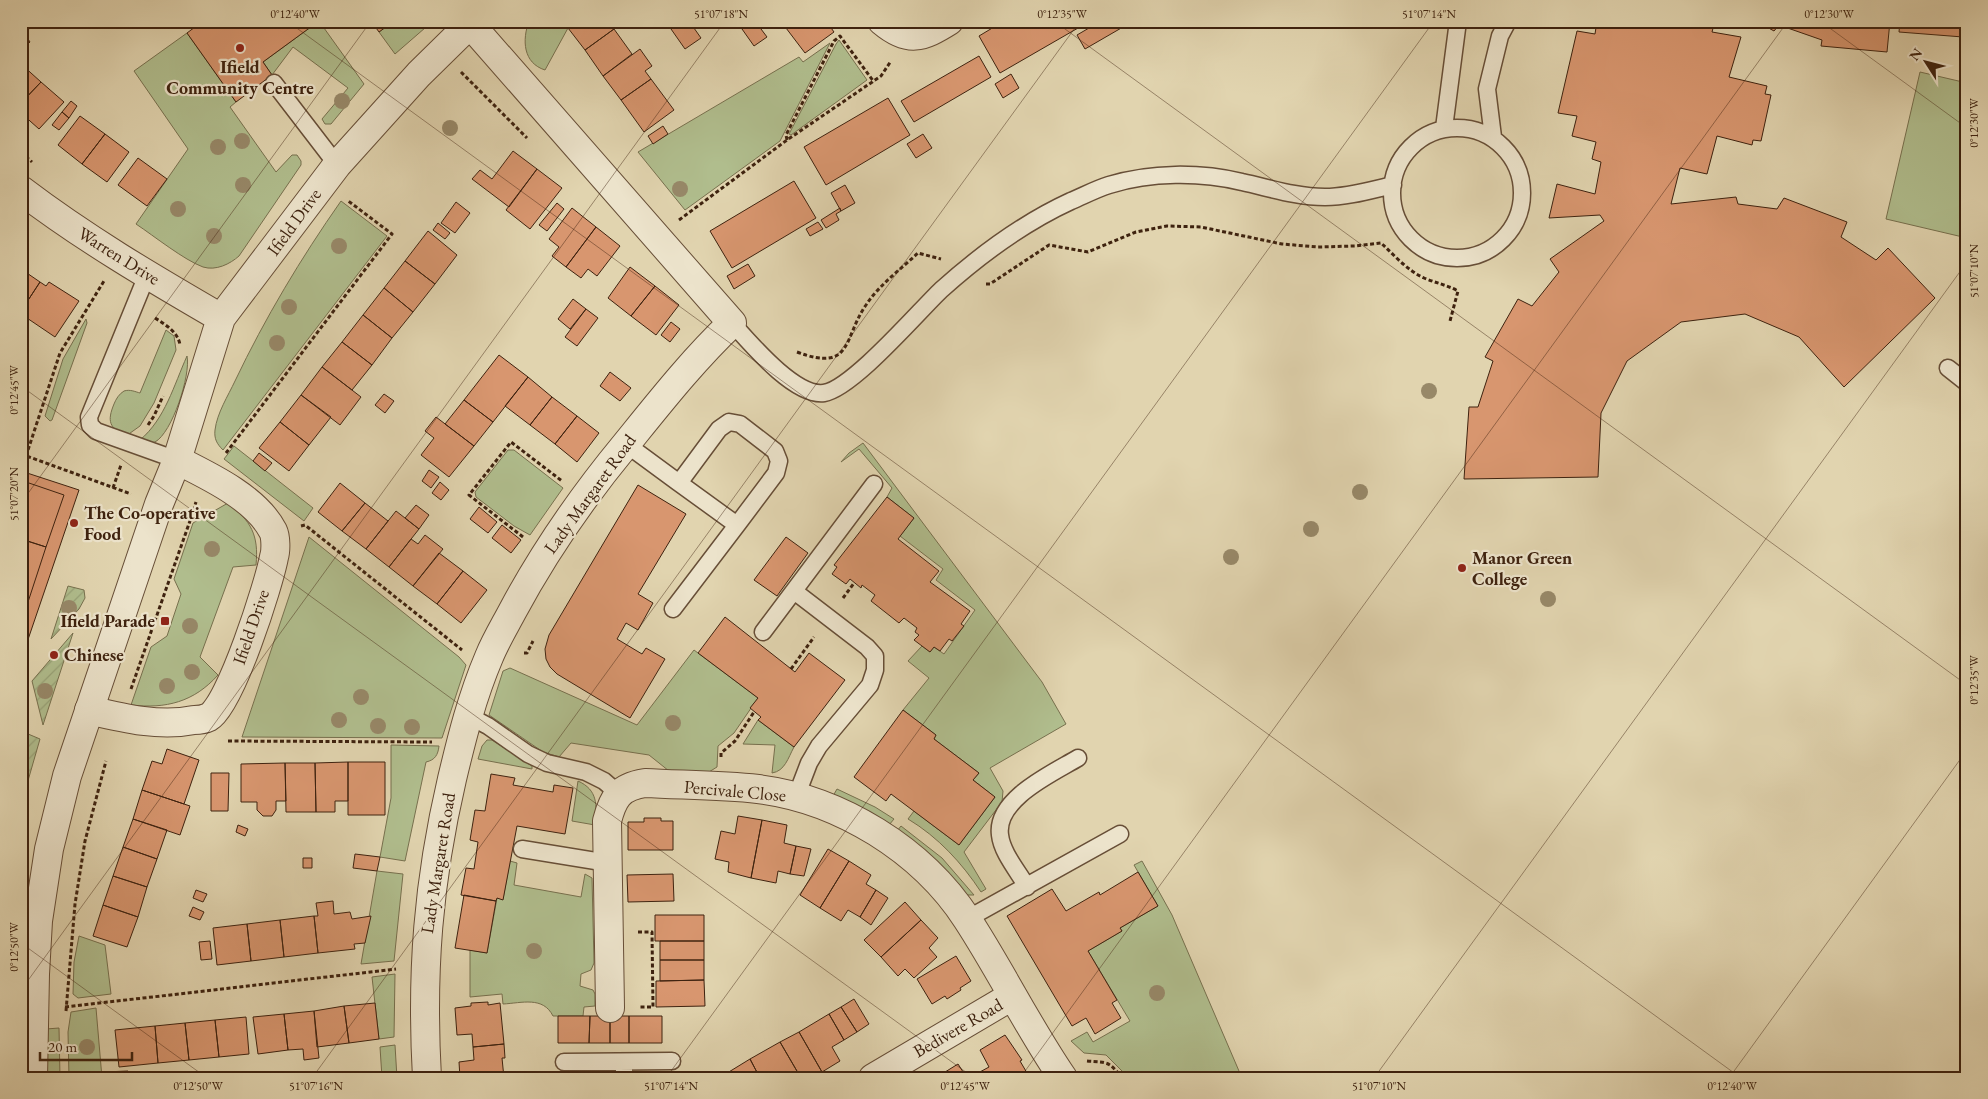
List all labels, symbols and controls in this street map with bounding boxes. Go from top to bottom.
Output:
text: 0°12'40"W [270,6,321,22]
text: 51°07'18"N [694,6,748,22]
text: 0°12'35"W [1037,6,1088,22]
text: 51°07'14"N [1402,6,1456,22]
text: 0°12'30"W [1804,6,1855,22]
north arrow [1900,38,1950,88]
marker: Ifield Community Centre [234,42,246,54]
text: N [1905,44,1926,64]
place label: Ifield Community Centre [166,55,314,99]
text: 0°12'30"W [1966,97,1982,148]
street label: Ifield Drive [261,183,326,260]
street label: Warren Drive [74,221,165,290]
text: 51°07'10"N [1966,244,1982,298]
text: 0°12'45"W [6,364,22,415]
street label: Lady Margaret Road [538,429,641,558]
text: 51°07'20"N [6,467,22,521]
place label: The Co-operative Food [84,501,216,545]
marker: The Co-operative Food [68,517,80,529]
place label: Manor Green College [1472,546,1572,590]
marker: Manor Green College [1456,562,1468,574]
street label: Ifield Drive [227,586,274,667]
place label: Ifield Parade [60,609,155,632]
marker: Ifield Parade [159,615,171,627]
place label: Chinese [64,643,124,666]
marker: Chinese [48,649,60,661]
text: 0°12'35"W [1966,654,1982,705]
street label: Percivale Close [683,775,787,806]
street label: Lady Margaret Road [415,790,460,935]
text: 0°12'50"W [6,921,22,972]
street label: Bedivere Road [909,992,1007,1062]
scale bar [40,1029,132,1061]
text: 20 m [48,1037,77,1056]
text: 0°12'50"W [173,1078,224,1094]
text: 51°07'16"N [289,1078,343,1094]
text: 51°07'14"N [644,1078,698,1094]
text: 0°12'45"W [940,1078,991,1094]
text: 51°07'10"N [1352,1078,1406,1094]
text: 0°12'40"W [1707,1078,1758,1094]

